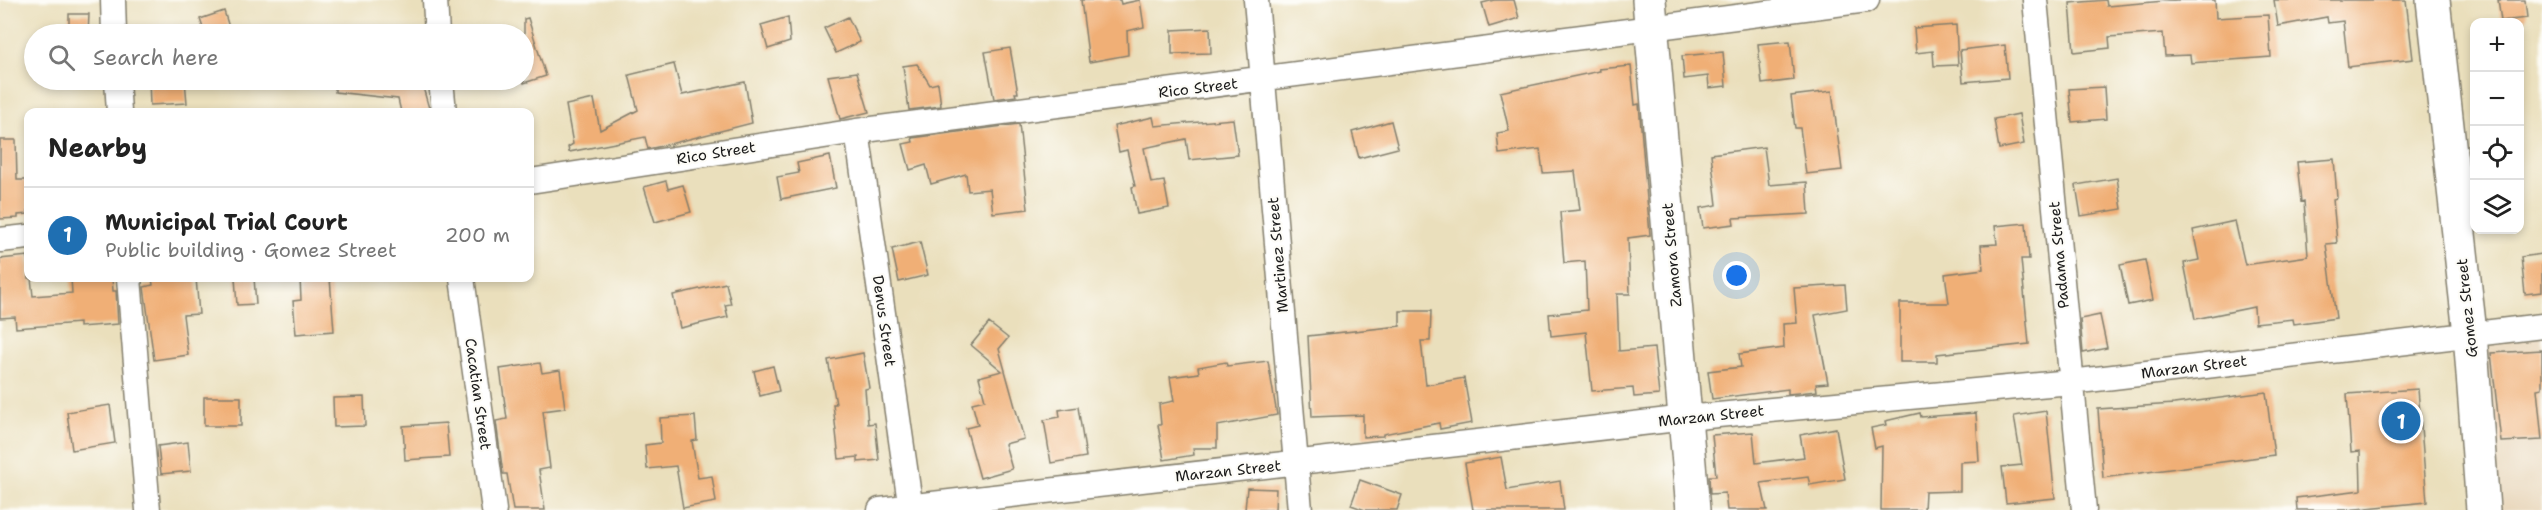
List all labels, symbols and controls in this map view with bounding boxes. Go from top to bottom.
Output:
map controls [2470,18,2524,234]
button: + [2470,18,2524,72]
search box [24,24,534,90]
icon: search [45,41,78,74]
text: Search here [93,43,219,72]
button: − [2470,72,2524,126]
street label: Rico Street [1157,73,1239,103]
button: locate [2470,126,2524,180]
text: Nearby [48,130,147,165]
street label: Rico Street [675,137,757,169]
button: layers [2470,180,2524,234]
street label: Martinez Street [1263,196,1293,314]
street label: Padama Street [2044,201,2074,309]
street label: Zamora Street [1657,202,1687,308]
text: Municipal Trial Court [105,208,348,237]
text: 1 [63,222,72,248]
text: 200 m [445,222,510,248]
text: Public building · Gomez Street [105,237,397,263]
street label: Gomez Street [2452,257,2482,359]
your location [1722,261,1751,290]
street label: Denus Street [868,274,900,368]
street label: Cacatian Street [460,337,496,451]
street label: Marzan Street [2140,351,2248,383]
pin: 1 [2382,398,2420,444]
street label: Marzan Street [1657,400,1765,432]
street label: Marzan Street [1174,455,1282,487]

